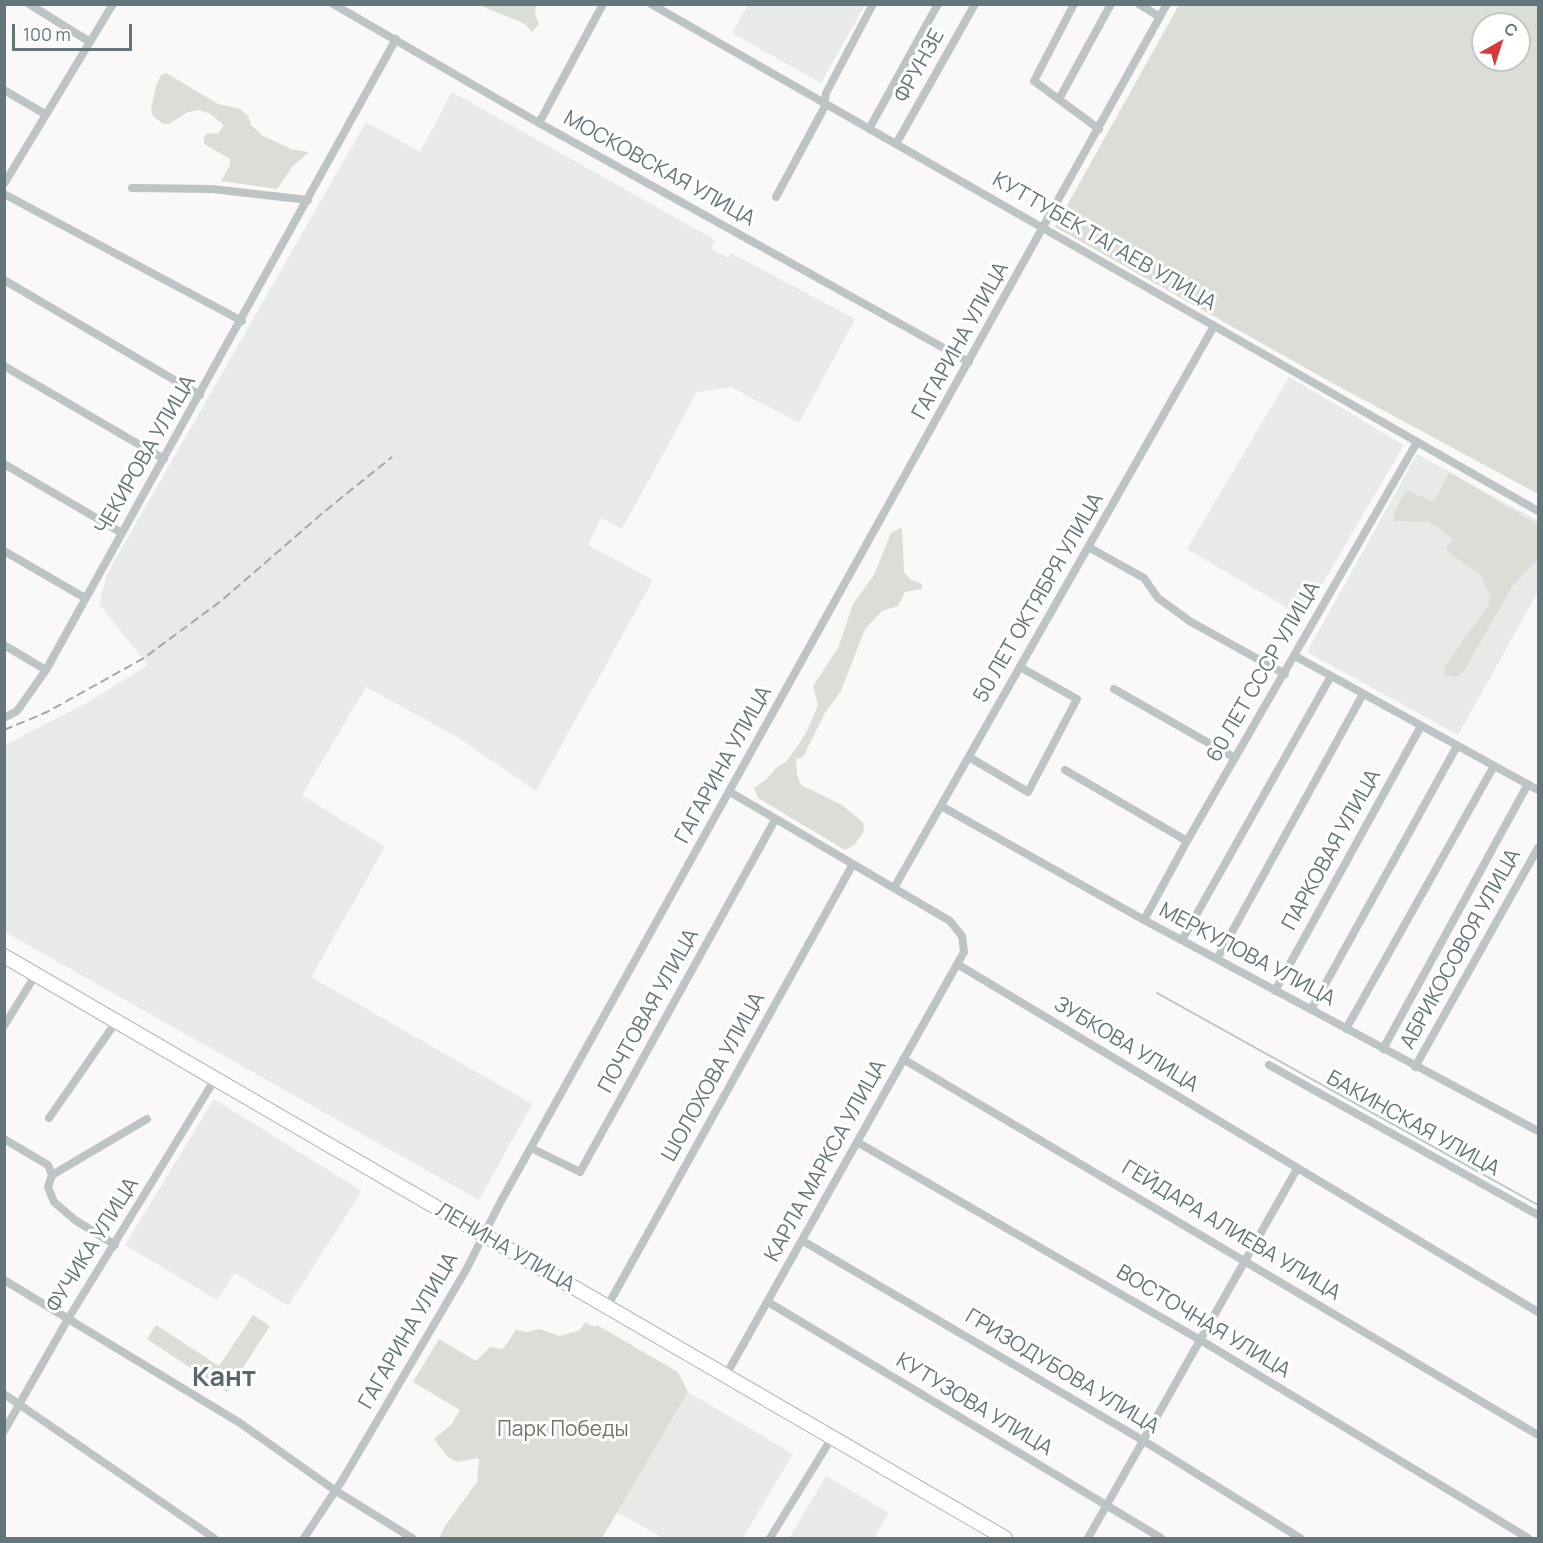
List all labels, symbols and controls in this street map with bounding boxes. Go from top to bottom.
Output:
scale bar [15,12,135,50]
north arrow [1471,12,1531,72]
text: С [1500,17,1523,42]
text: 100 m [23,22,71,46]
street label: ФРУНЗЕ [890,25,950,107]
street label: МОСКОВСКАЯ УЛИЦА [559,106,759,232]
street label: КУТТУБЕК ТАГАЕВ УЛИЦА [988,167,1220,317]
street label: ГАГАРИНА УЛИЦА [907,258,1015,424]
street label: ЧЕКИРОВА УЛИЦА [90,371,202,539]
street label: 50 ЛЕТ ОКТЯБРЯ УЛИЦА [969,489,1109,707]
street label: 60 ЛЕТ СССР УЛИЦА [1202,577,1326,767]
street label: ГАГАРИНА УЛИЦА [670,682,778,848]
street label: ПАРКОВАЯ УЛИЦА [1277,765,1387,935]
street label: АБРИКОСОВОЯ УЛИЦА [1395,845,1527,1053]
street label: МЕРКУЛОВА УЛИЦА [1155,898,1339,1012]
street label: ПОЧТОВАЯ УЛИЦА [593,925,705,1097]
street label: ШОЛОХОВА УЛИЦА [657,988,771,1166]
street label: ЗУБКОВА УЛИЦА [1049,992,1203,1098]
street label: КАРЛА МАРКСА УЛИЦА [760,1056,892,1266]
street label: БАКИНСКАЯ УЛИЦА [1322,1066,1504,1182]
street label: ГЕЙДАРА АЛИЕВА УЛИЦА [1117,1156,1345,1306]
street label: ФУЧИКА УЛИЦА [42,1173,144,1317]
street label: ЛЕНИНА УЛИЦА [431,1198,579,1298]
street label: ГАГАРИНА УЛИЦА [354,1248,464,1414]
street label: ВОСТОЧНАЯ УЛИЦА [1111,1260,1295,1384]
street label: ГРИЗОДУБОВА УЛИЦА [961,1304,1163,1440]
street label: КУТУЗОВА УЛИЦА [891,1348,1057,1462]
district label: Кант [192,1362,256,1394]
park label: Парк Победы [497,1417,629,1443]

